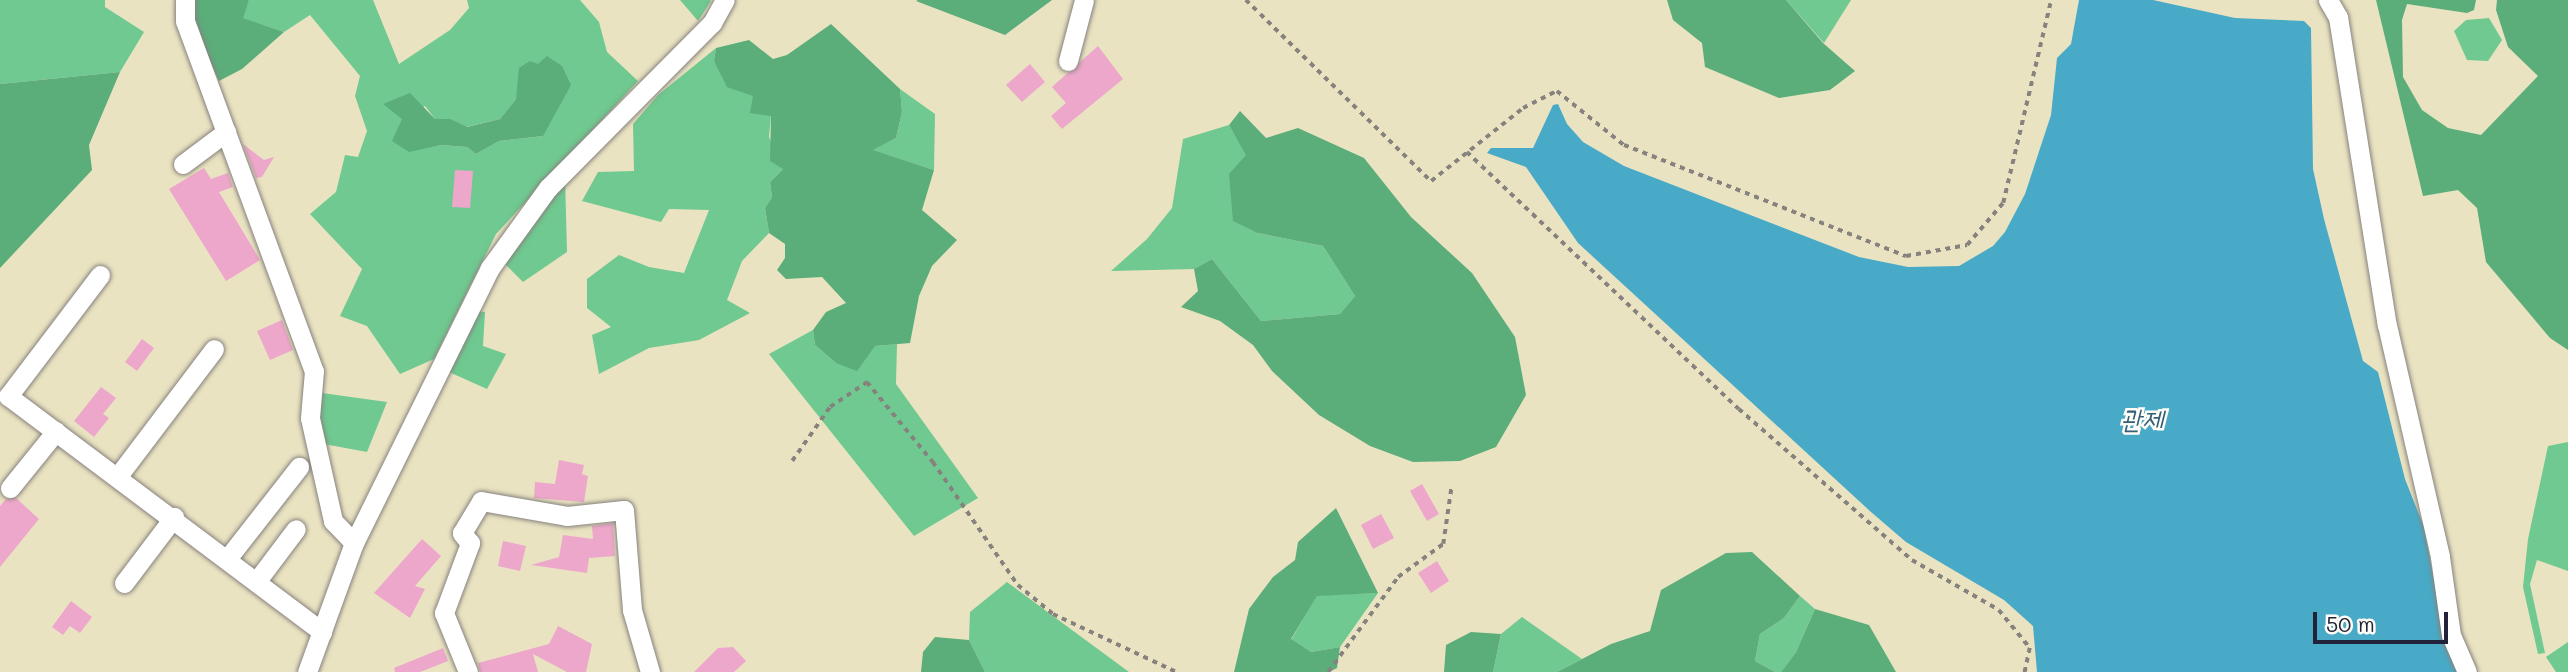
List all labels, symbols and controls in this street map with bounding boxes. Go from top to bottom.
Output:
water label: 관제 [2121,403,2163,435]
scale bar [2316,598,2451,642]
text: 50 m [2326,610,2375,637]

